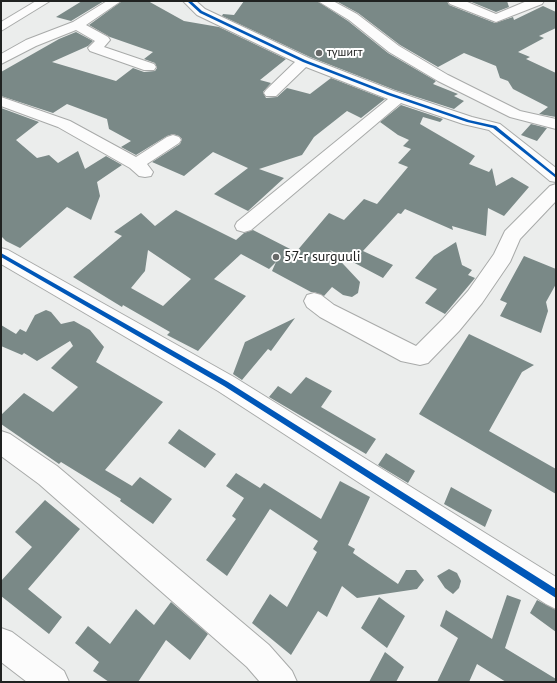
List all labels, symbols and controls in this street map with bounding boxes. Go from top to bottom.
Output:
place label: түшигт [327,46,362,60]
marker: түшигт [314,48,324,58]
place label: 57-r surguuli [284,249,361,265]
marker: 57-r surguuli [271,252,281,262]

